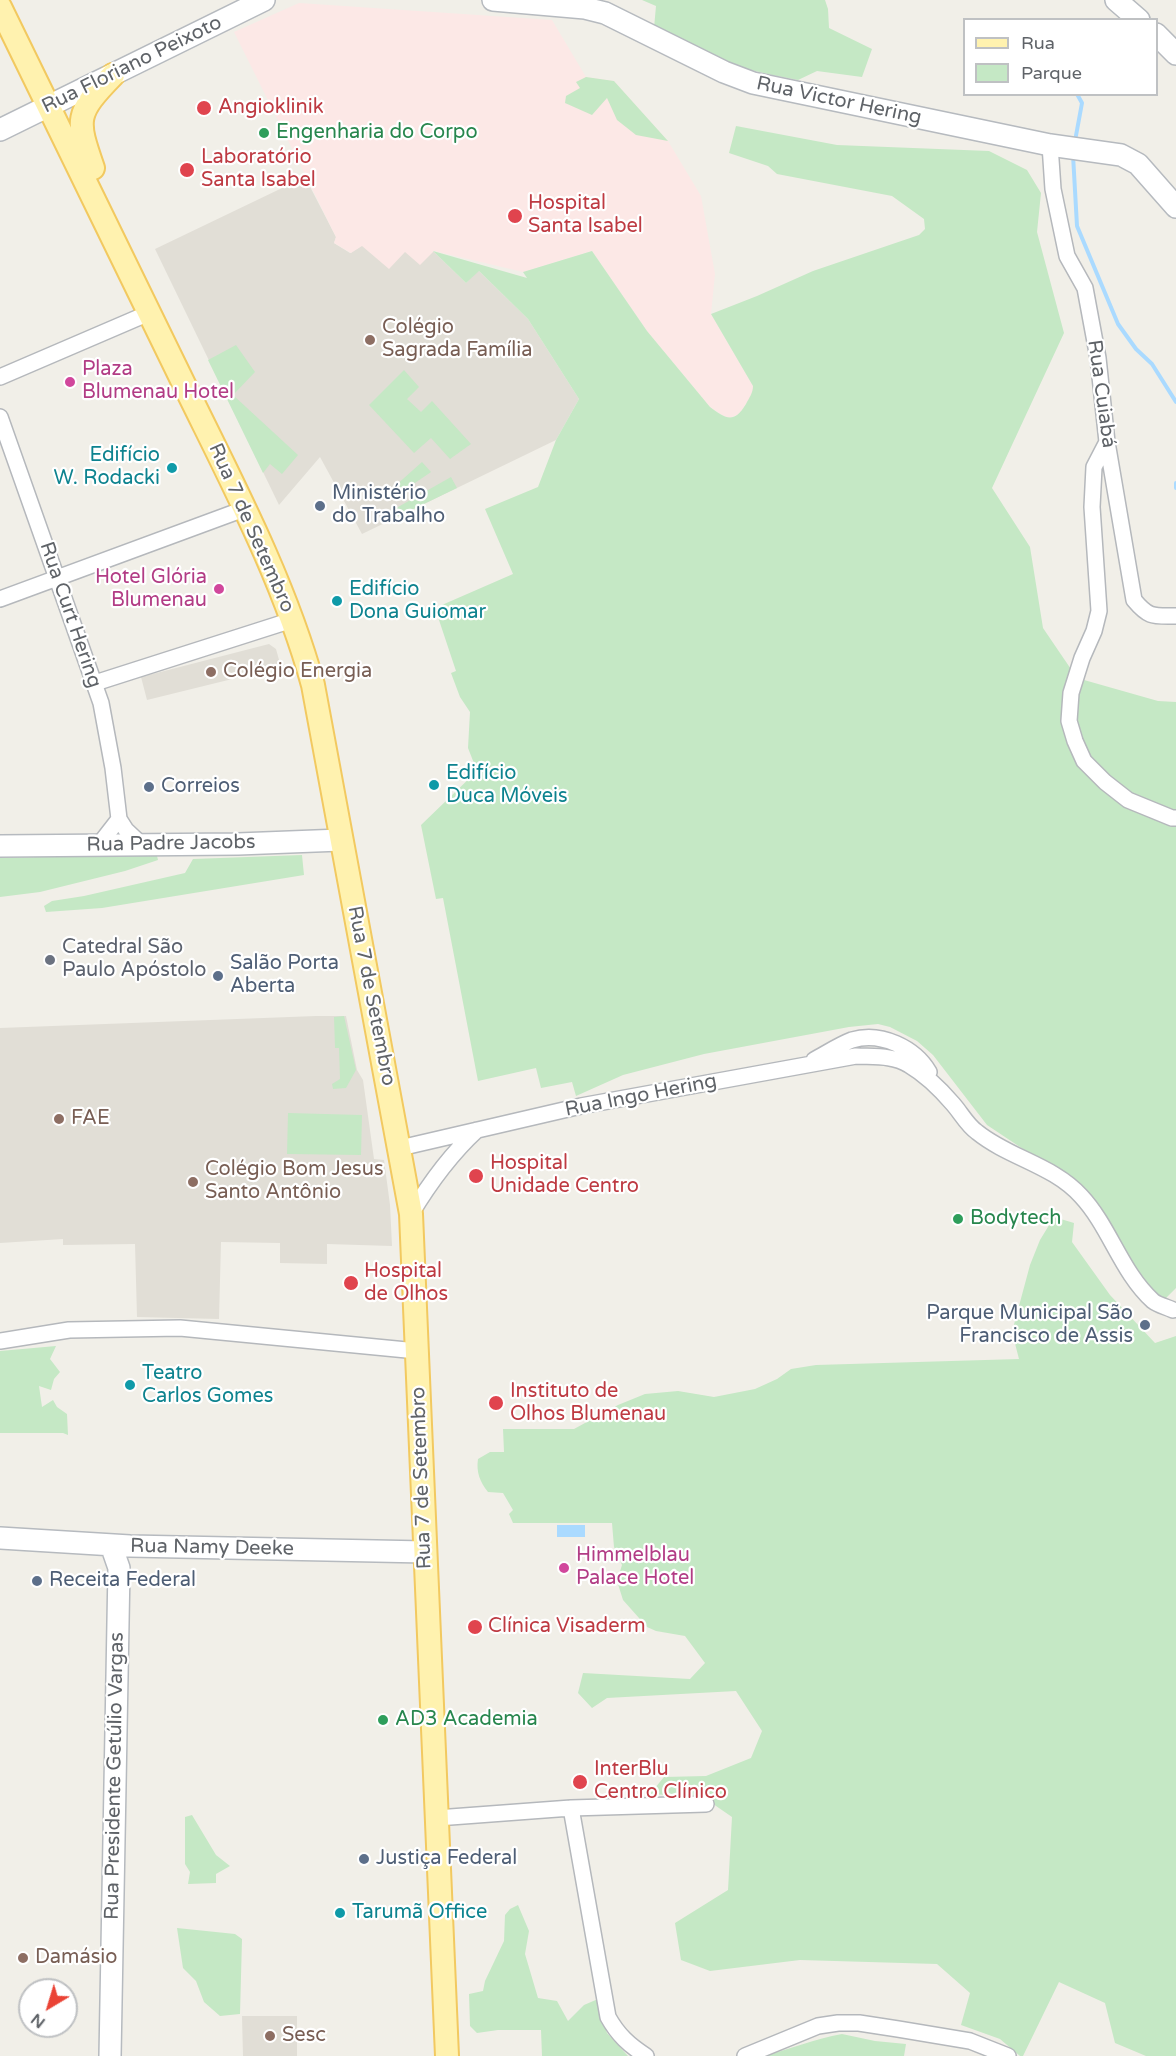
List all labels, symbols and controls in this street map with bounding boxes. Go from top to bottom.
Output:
street label: Rua Floriano Peixoto [38,11,226,119]
legend [963,18,1158,96]
text: Rua [1021,32,1055,54]
text: Parque [1021,62,1082,84]
street label: Rua Victor Hering [754,72,924,130]
place label: Angioklinik [218,96,324,120]
marker: Angioklinik [195,99,213,117]
place label: Engenharia do Corpo [276,121,478,145]
marker: Engenharia do Corpo [257,126,271,140]
place label: Laboratório Santa Isabel [201,146,316,193]
marker: Laboratório Santa Isabel [178,161,196,179]
place label: Hospital Santa Isabel [528,192,643,239]
marker: Hospital Santa Isabel [506,207,524,225]
place label: Colégio Sagrada Família [382,316,533,363]
marker: Colégio Sagrada Família [363,333,377,347]
street label: Rua Cuiabá [1082,338,1120,450]
place label: Plaza Blumenau Hotel [82,358,234,405]
marker: Plaza Blumenau Hotel [63,375,77,389]
street label: Rua 7 de Setembro [203,440,299,616]
place label: Edifício W. Rodacki [54,444,160,491]
marker: Edifício W. Rodacki [165,461,179,475]
place label: Ministério do Trabalho [332,482,445,529]
marker: Ministério do Trabalho [313,499,327,513]
street label: Rua Curt Hering [34,539,106,691]
place label: Hotel Glória Blumenau [95,566,207,613]
place label: Edifício Dona Guiomar [349,578,486,625]
marker: Hotel Glória Blumenau [212,582,226,596]
marker: Edifício Dona Guiomar [330,594,344,608]
place label: Colégio Energia [223,660,372,684]
marker: Colégio Energia [204,665,218,679]
place label: Edifício Duca Móveis [446,762,568,809]
place label: Correios [161,775,240,799]
marker: Edifício Duca Móveis [427,778,441,792]
marker: Correios [142,780,156,794]
street label: Rua Padre Jacobs [86,831,256,857]
street label: Rua 7 de Setembro [342,904,400,1088]
place label: Catedral São Paulo Apóstolo [62,936,206,983]
place label: Salão Porta Aberta [230,952,339,999]
marker: Catedral São Paulo Apóstolo [43,953,57,967]
marker: Salão Porta Aberta [211,969,225,983]
street label: Rua Ingo Hering [563,1070,719,1122]
place label: FAE [71,1107,110,1131]
marker: FAE [52,1112,66,1126]
place label: Hospital Unidade Centro [490,1152,639,1199]
place label: Colégio Bom Jesus Santo Antônio [205,1158,383,1205]
marker: Hospital Unidade Centro [467,1167,485,1185]
marker: Colégio Bom Jesus Santo Antônio [186,1175,200,1189]
place label: Bodytech [970,1207,1061,1231]
marker: Bodytech [951,1212,965,1226]
place label: Hospital de Olhos [364,1260,448,1307]
marker: Hospital de Olhos [342,1274,360,1292]
place label: Parque Municipal São Francisco de Assis [926,1302,1133,1349]
marker: Parque Municipal São Francisco de Assis [1138,1318,1152,1332]
place label: Teatro Carlos Gomes [142,1362,273,1409]
marker: Teatro Carlos Gomes [123,1378,137,1392]
place label: Instituto de Olhos Blumenau [510,1380,666,1427]
street label: Rua 7 de Setembro [407,1386,437,1570]
marker: Instituto de Olhos Blumenau [487,1394,505,1412]
street label: Rua Namy Deeke [130,1535,294,1561]
place label: Himmelblau Palace Hotel [576,1544,694,1591]
marker: Himmelblau Palace Hotel [557,1561,571,1575]
place label: Receita Federal [49,1569,196,1593]
marker: Receita Federal [30,1574,44,1588]
place label: Clínica Visaderm [488,1615,646,1639]
marker: Clínica Visaderm [466,1618,484,1636]
street label: Rua Presidente Getúlio Vargas [100,1632,130,1920]
place label: AD3 Academia [395,1708,538,1732]
marker: AD3 Academia [376,1713,390,1727]
place label: InterBlu Centro Clínico [594,1758,727,1805]
marker: InterBlu Centro Clínico [571,1773,589,1791]
place label: Justiça Federal [376,1847,517,1871]
marker: Justiça Federal [357,1852,371,1866]
place label: Tarumã Office [352,1901,487,1925]
marker: Tarumã Office [333,1906,347,1920]
place label: Damásio [35,1946,117,1970]
marker: Damásio [16,1951,30,1965]
north arrow [18,1978,78,2038]
text: N [27,2009,49,2032]
place label: Sesc [282,2024,326,2048]
marker: Sesc [263,2029,277,2043]

